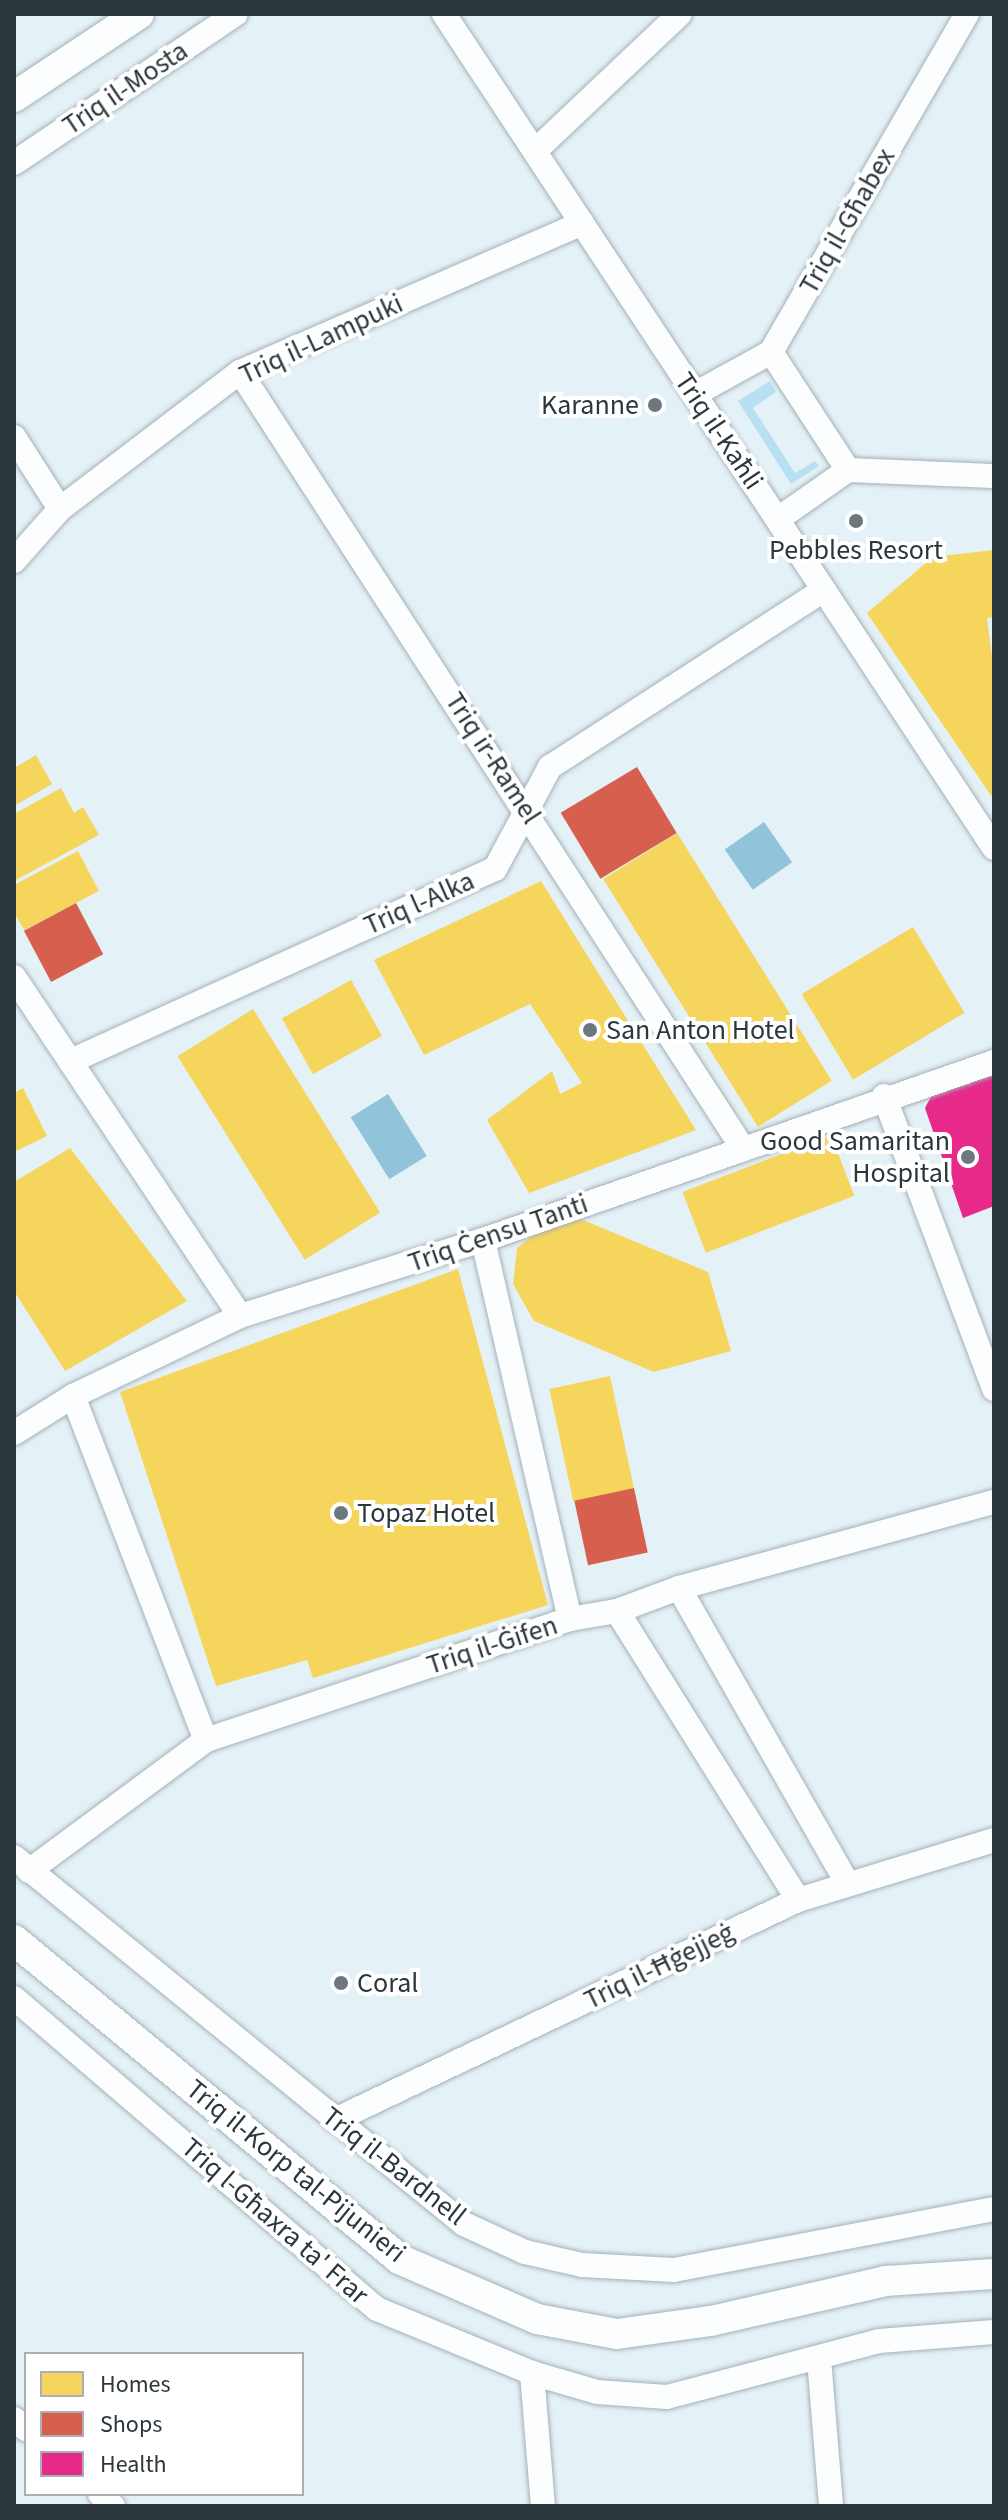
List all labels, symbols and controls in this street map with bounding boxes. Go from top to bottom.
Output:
street label: Triq il-Mosta [56,34,194,142]
street label: Triq il-Għabex [792,142,902,300]
street label: Triq il-Lampuki [234,286,408,392]
street label: Triq il-Kaħli [668,366,770,496]
place label: Karanne [541,388,639,422]
marker: Karanne [646,396,664,414]
marker: Pebbles Resort [847,512,865,530]
place label: Pebbles Resort [769,533,943,567]
street label: Triq ir-Ramel [438,686,548,830]
street label: Triq l-Alka [359,864,479,942]
place label: San Anton Hotel [606,1013,795,1047]
marker: San Anton Hotel [581,1021,599,1039]
place label: Good Samaritan Hospital [760,1124,950,1190]
marker: Good Samaritan Hospital [957,1146,979,1168]
street label: Triq Ċensu Tanti [404,1187,592,1279]
place label: Topaz Hotel [357,1496,495,1530]
marker: Topaz Hotel [332,1504,350,1522]
street label: Triq il-Ġifen [422,1608,562,1682]
street label: Triq il-Ħġejjeġ [579,1915,739,2017]
place label: Coral [357,1966,418,2000]
marker: Coral [332,1974,350,1992]
street label: Triq il-Korp tal-Pijunieri [179,2072,413,2270]
street label: Triq il-Bardnell [315,2099,473,2233]
street label: Triq l-Għaxra ta' Frar [174,2130,376,2312]
legend [24,2352,304,2496]
text: Homes [100,2367,171,2402]
text: Shops [100,2407,162,2442]
text: Health [100,2447,167,2482]

